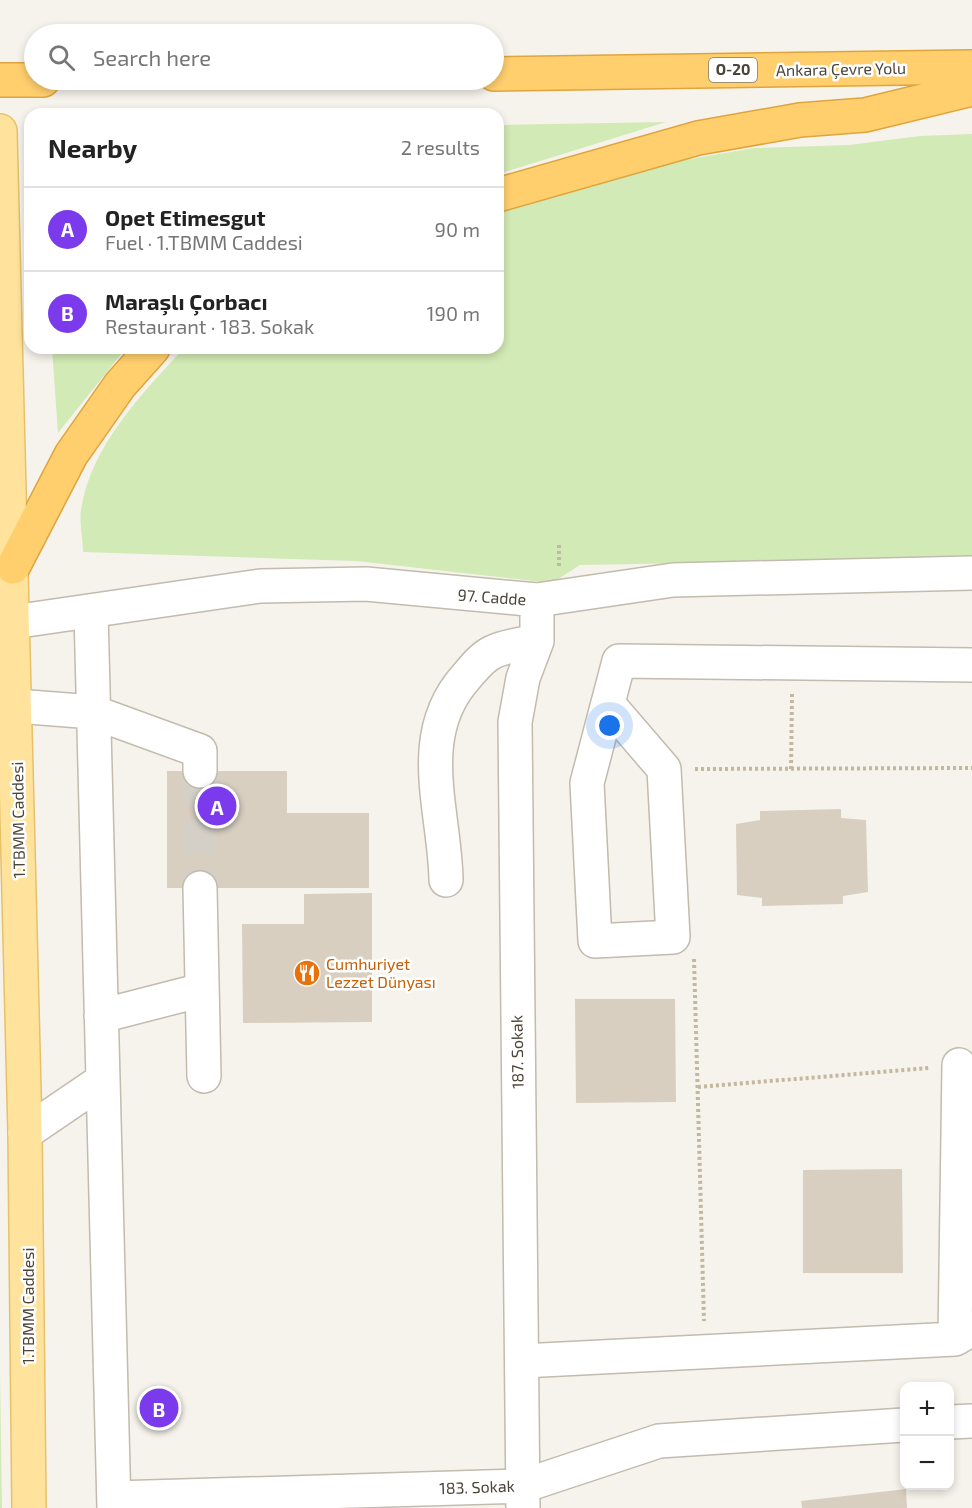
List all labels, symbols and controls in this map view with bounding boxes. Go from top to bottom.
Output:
search box [24,24,504,90]
icon: search [45,41,78,74]
text: Search here [93,44,211,70]
road number: O-20 [709,58,757,82]
street label: Ankara Çevre Yolu [776,58,906,80]
text: Nearby [48,132,137,163]
text: 2 results [401,135,480,159]
text: Opet Etimesgut [105,204,266,230]
text: A [61,217,74,241]
text: 90 m [435,217,480,241]
text: Fuel · 1.TBMM Caddesi [105,230,303,254]
text: Maraşlı Çorbacı [105,288,268,314]
text: B [61,301,74,325]
text: 190 m [427,301,480,325]
text: Restaurant · 183. Sokak [105,314,314,338]
street label: 97. Cadde [457,585,527,608]
your location [595,711,624,740]
street label: 1.TBMM Caddesi [7,761,28,879]
pin: A [198,784,236,828]
place label: Cumhuriyet Lezzet Dünyası [326,954,436,991]
restaurant icon: Cumhuriyet Lezzet Dünyası [292,958,322,988]
street label: 187. Sokak [506,1015,527,1089]
street label: 1.TBMM Caddesi [18,1248,37,1364]
map controls [900,1382,954,1490]
button: + [900,1382,954,1436]
pin: B [140,1386,178,1430]
button: − [900,1436,954,1490]
street label: 183. Sokak [439,1476,515,1497]

